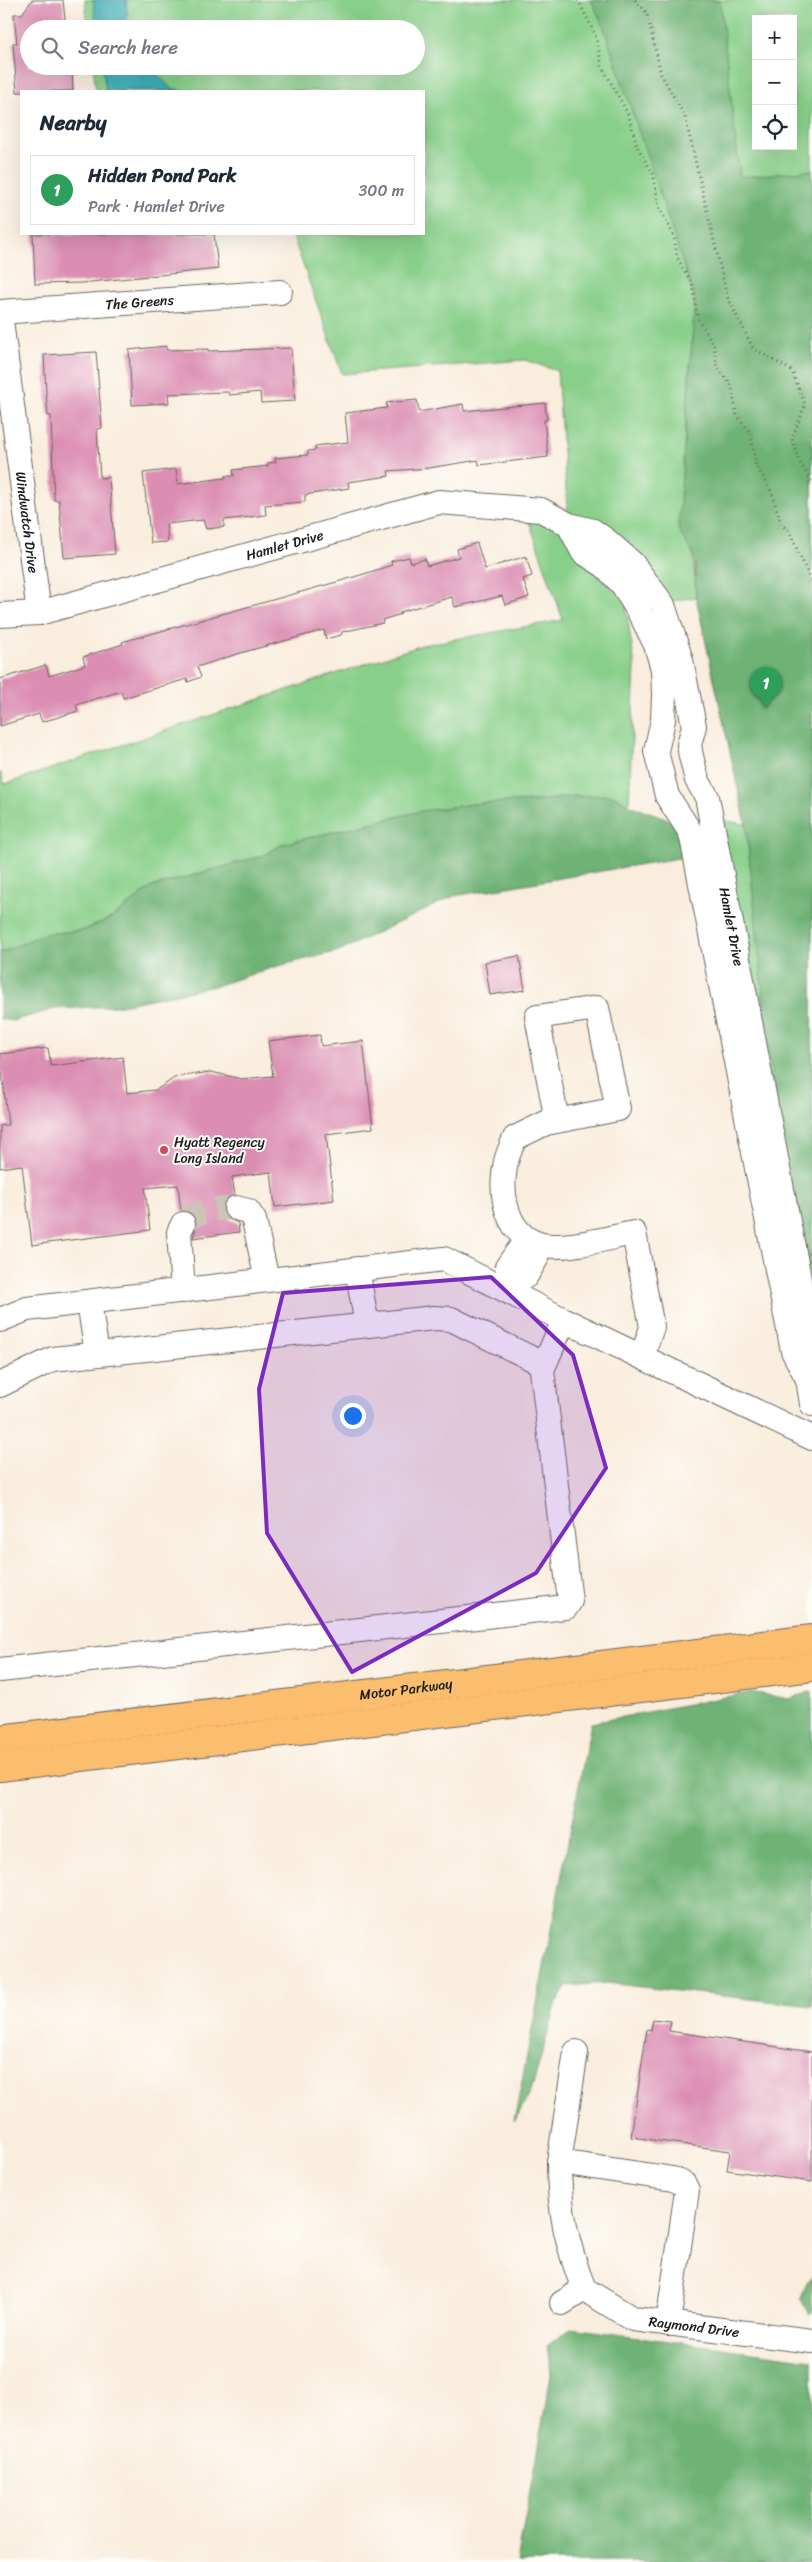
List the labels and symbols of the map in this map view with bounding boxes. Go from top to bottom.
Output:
street label: The Greens [105,288,175,317]
street label: Windwatch Drive [8,470,46,575]
street label: Hamlet Drive [243,523,327,568]
pin: 1 [750,667,782,708]
street label: Hamlet Drive [711,885,751,968]
place label: Hyatt Regency Long Island [174,1130,266,1171]
marker: Hyatt Regency Long Island [158,1144,170,1156]
your location [340,1403,366,1429]
street label: Motor Parkway [358,1671,455,1708]
street label: Raymond Drive [647,2309,741,2345]

